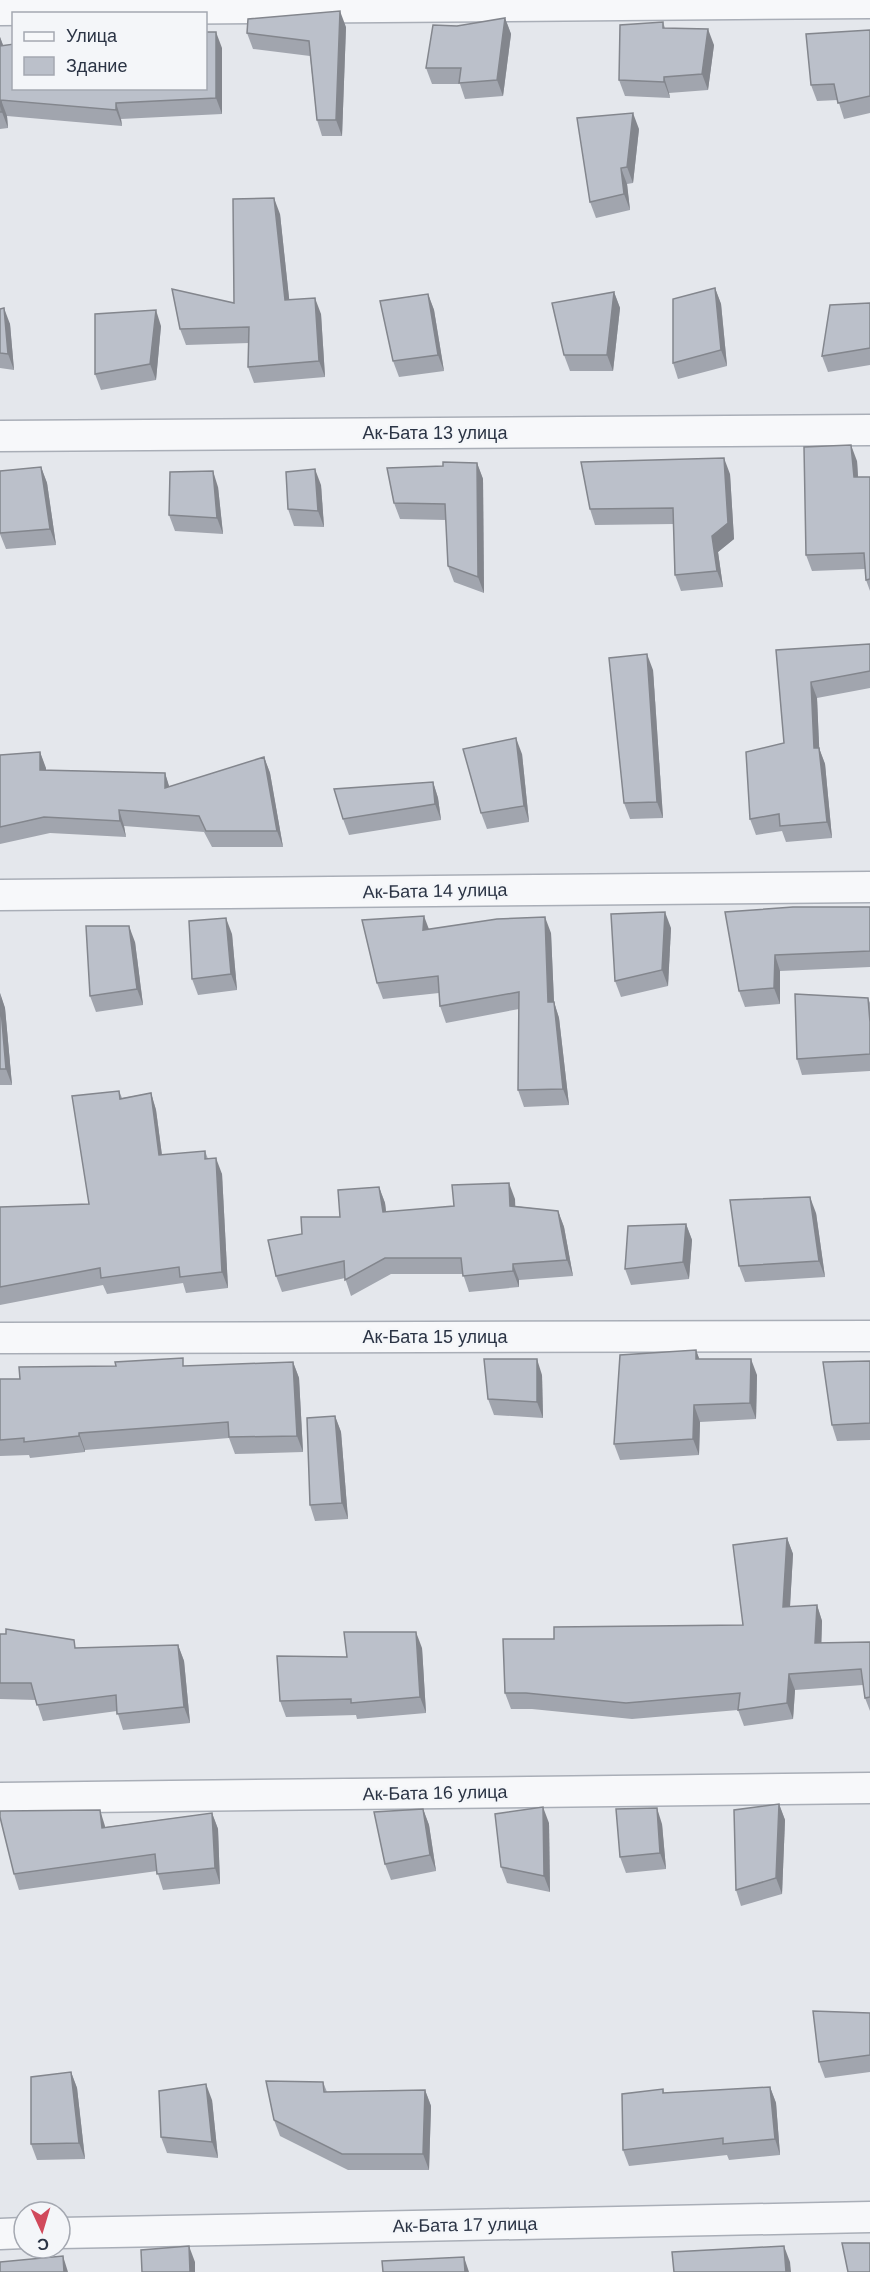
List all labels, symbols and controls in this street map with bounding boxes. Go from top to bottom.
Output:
legend [12,12,207,90]
text: Улица [66,26,118,46]
text: Здание [66,56,127,76]
street label: Ак-Бата 13 улица [363,423,508,443]
street label: Ак-Бата 14 улица [362,880,509,902]
street label: Ак-Бата 15 улица [363,1327,508,1347]
street label: Ак-Бата 16 улица [362,1782,509,1804]
north arrow [12,2200,72,2260]
street label: Ак-Бата 17 улица [392,2214,539,2236]
text: С [36,2236,49,2253]

